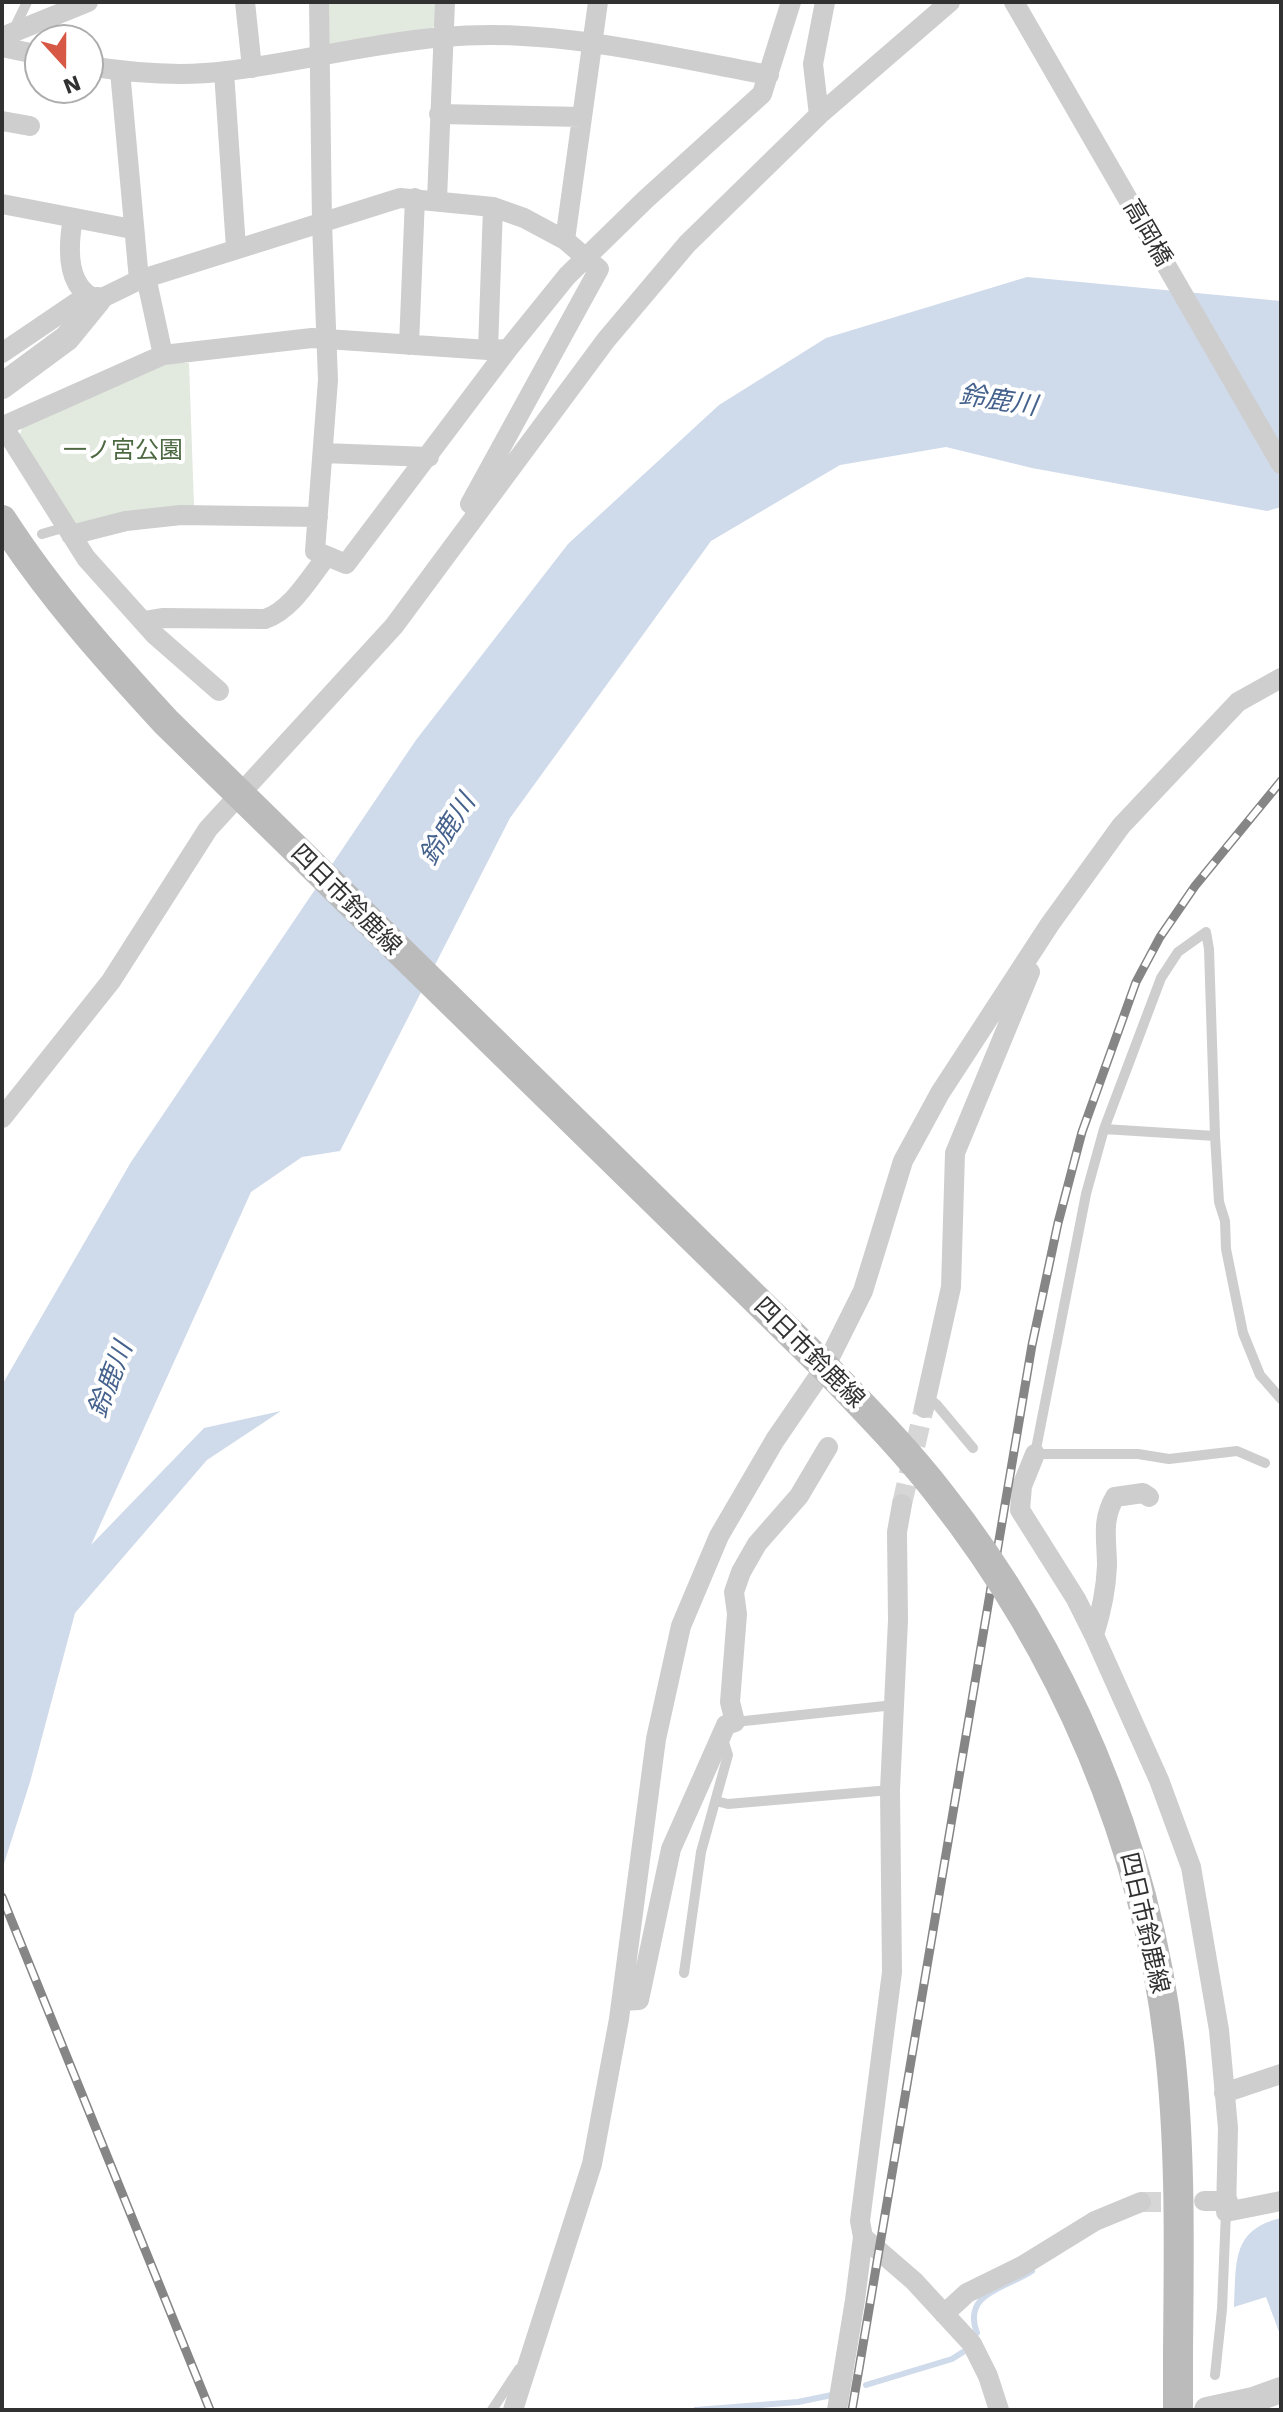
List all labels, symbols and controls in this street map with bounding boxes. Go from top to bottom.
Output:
north arrow [24,24,104,104]
text: N [60,70,84,100]
street label: 高岡橋 [1117,195,1177,271]
water label: 鈴鹿川 [957,379,1039,423]
park label: 一ノ宮公園 [63,437,183,465]
water label: 鈴鹿川 [414,789,482,871]
street label: 四日市鈴鹿線 [285,839,407,961]
street label: 四日市鈴鹿線 [748,1292,870,1414]
water label: 鈴鹿川 [82,1338,140,1422]
street label: 四日市鈴鹿線 [1114,1850,1174,1996]

